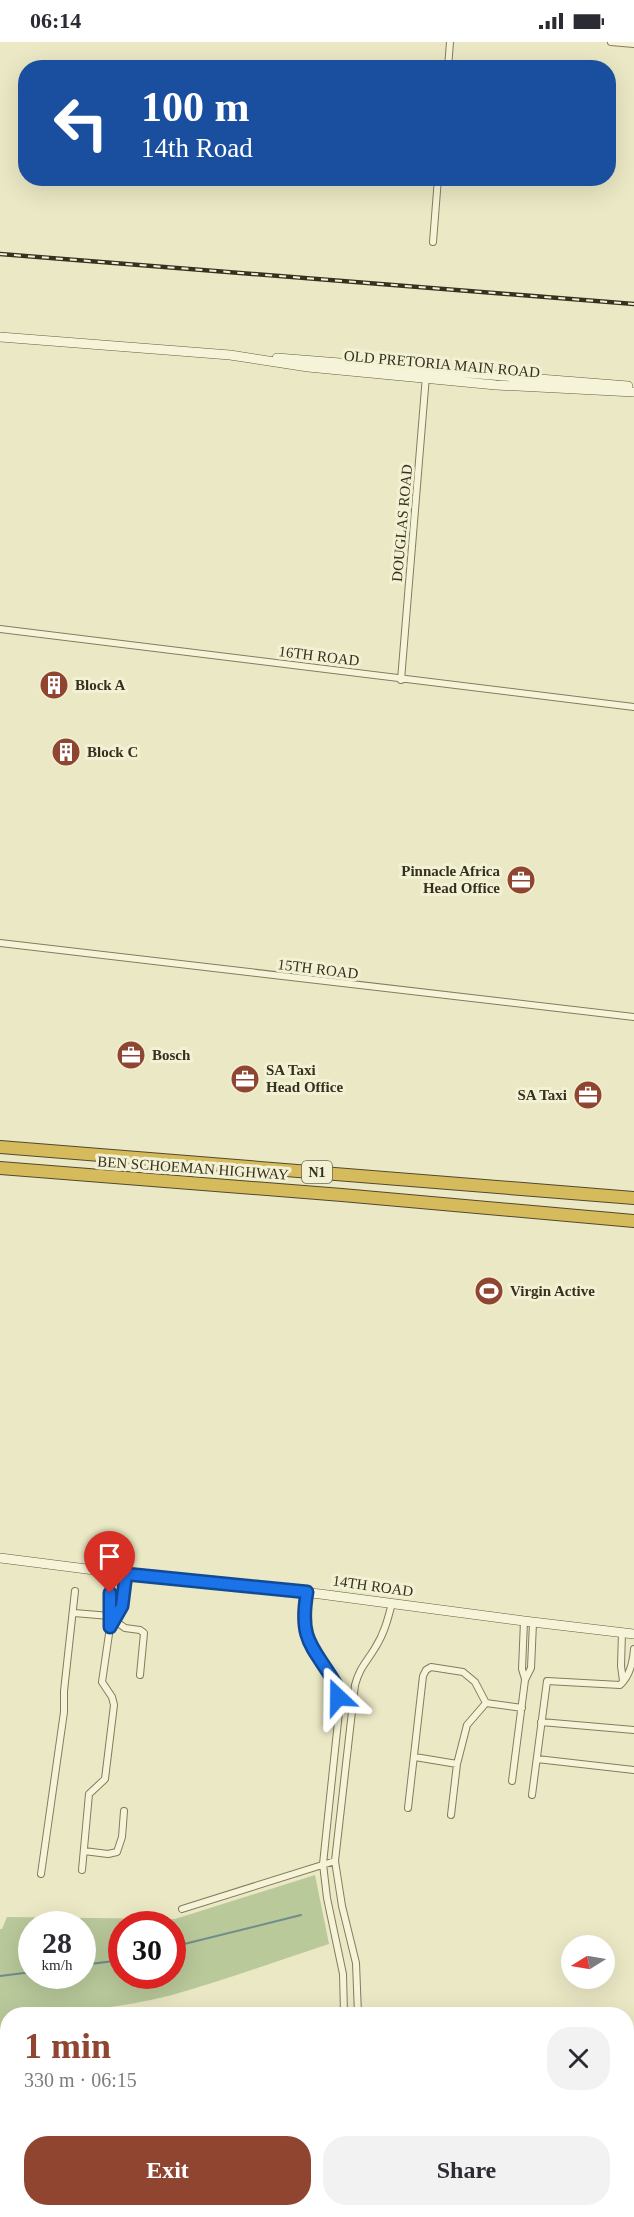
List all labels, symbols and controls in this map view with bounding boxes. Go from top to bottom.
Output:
text: 06:14 [30,8,81,33]
icon: left [42,84,120,162]
text: 100 m [141,84,250,130]
text: 14th Road [141,133,253,163]
street label: OLD PRETORIA MAIN ROAD [343,347,541,381]
street label: DOUGLAS ROAD [389,463,415,582]
street label: 16TH ROAD [278,643,360,669]
building icon: Block A [38,669,70,701]
place label: Block A [75,677,126,693]
building icon: Block C [50,736,82,768]
place label: Block C [87,744,138,760]
place label: Pinnacle Africa Head Office [401,863,500,896]
office icon: Pinnacle Africa Head Office [505,864,537,896]
street label: 15TH ROAD [277,956,359,982]
office icon: Bosch [115,1039,147,1071]
place label: Bosch [152,1047,191,1063]
place label: SA Taxi Head Office [266,1062,343,1095]
office icon: SA Taxi Head Office [229,1063,261,1095]
office icon: SA Taxi [572,1079,604,1111]
place label: SA Taxi [517,1087,567,1103]
street label: BEN SCHOEMAN HIGHWAY [97,1153,289,1183]
road number: N1 [302,1161,332,1183]
sports icon: Virgin Active [473,1275,505,1307]
place label: Virgin Active [510,1283,595,1299]
pin [84,1531,135,1593]
icon: arrive [93,1540,126,1573]
street label: 14TH ROAD [332,1572,415,1600]
position arrow [306,1665,370,1729]
speed limit sign: 30 [108,1911,186,1989]
text: 28 [42,1926,72,1959]
north arrow [561,1935,615,1989]
map controls [561,1935,615,1989]
text: km/h [42,1957,72,1973]
text: 1 min [24,2026,111,2066]
button: close [547,2027,610,2090]
text: 330 m · 06:15 [24,2069,137,2091]
button: Exit [24,2136,311,2205]
button: Share [323,2136,610,2205]

